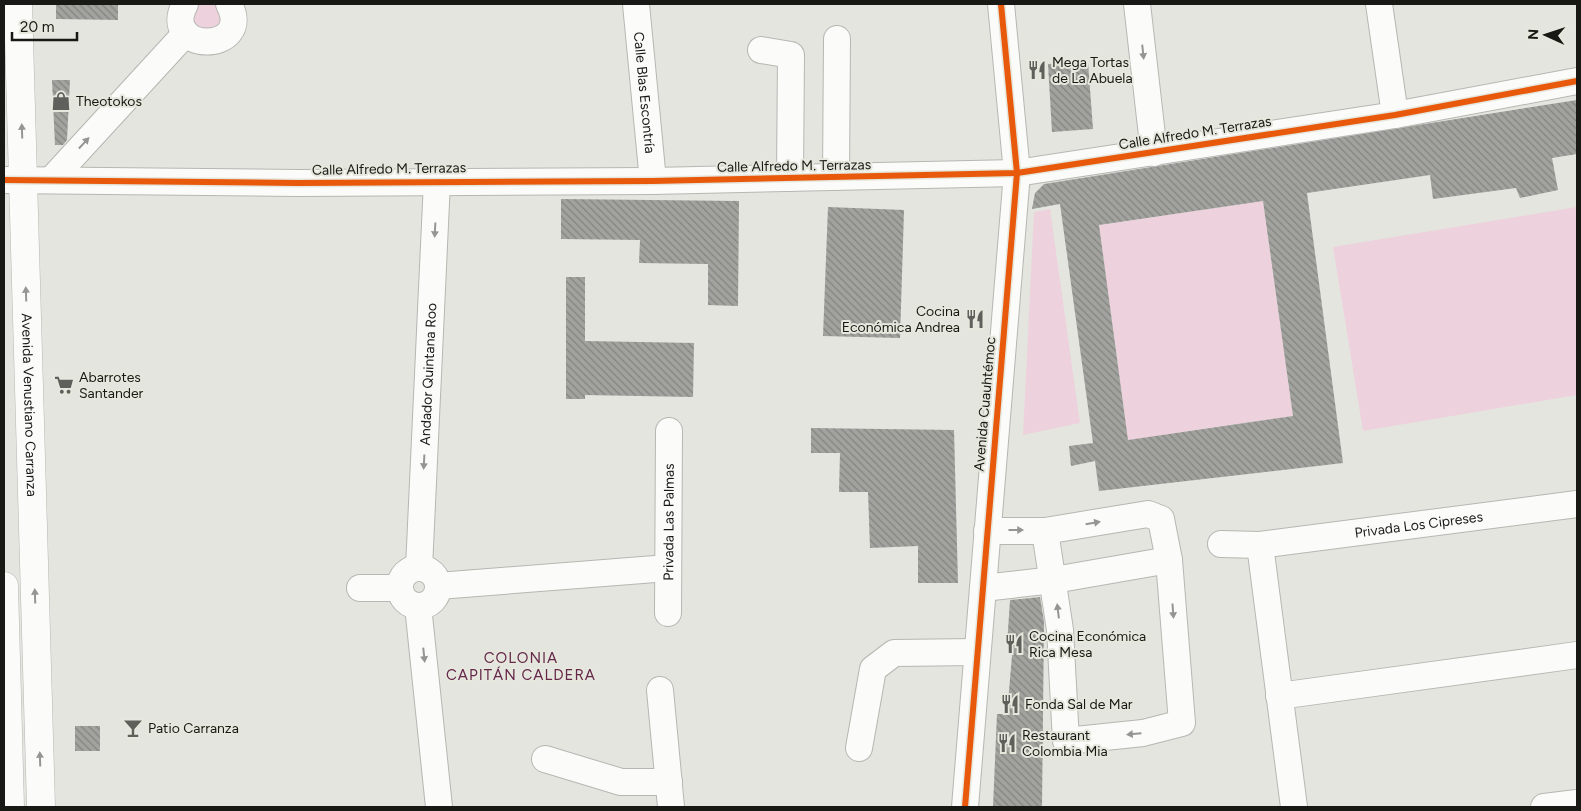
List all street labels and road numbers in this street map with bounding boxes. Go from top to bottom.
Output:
street label: Calle Blas Escontría [630,31,659,154]
street label: Calle Alfredo M. Terrazas [1117,113,1273,153]
street label: Calle Alfredo M. Terrazas [717,156,871,176]
street label: Calle Alfredo M. Terrazas [312,159,466,179]
street label: Andador Quintana Roo [416,302,440,446]
street label: Avenida Venustiano Carranza [18,313,41,497]
street label: Avenida Cuauhtémoc [971,336,999,472]
street label: Privada Las Palmas [660,463,677,581]
street label: Privada Los Cipreses [1353,508,1484,541]

